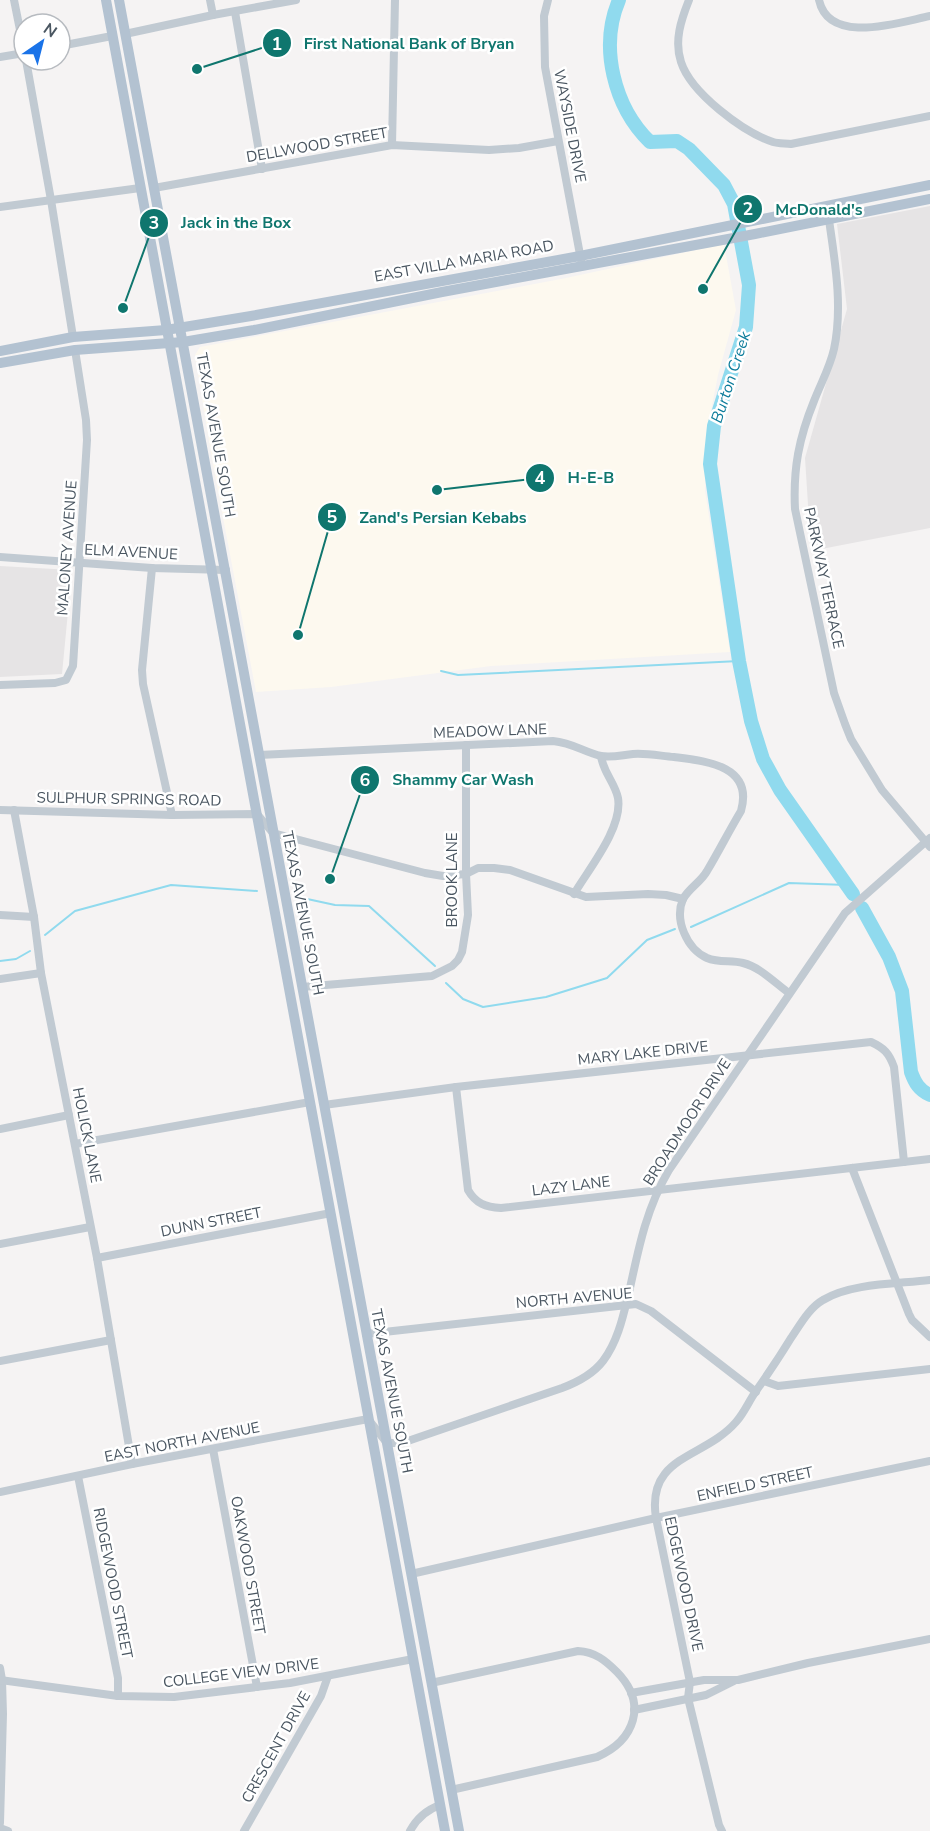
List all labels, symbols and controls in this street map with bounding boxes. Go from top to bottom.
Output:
north arrow [12,12,72,72]
text: N [39,18,61,43]
callout: First National Bank of Bryan [262,26,526,60]
text: 1 [272,32,282,56]
text: First National Bank of Bryan [304,33,514,55]
street label: WAYSIDE DRIVE [549,68,591,184]
street label: DELLWOOD STREET [245,123,389,167]
callout: McDonald's [733,192,875,226]
text: 2 [743,197,753,221]
text: McDonald's [775,199,863,221]
callout: Jack in the Box [139,206,303,240]
text: 3 [149,211,159,235]
text: Jack in the Box [180,212,291,234]
street label: EAST VILLA MARIA ROAD [373,235,555,287]
water label: Burton Creek [706,328,756,426]
street label: TEXAS AVENUE SOUTH [192,351,240,519]
callout: H-E-B [525,461,626,495]
text: 4 [535,466,546,490]
text: H-E-B [568,467,614,489]
street label: MALONEY AVENUE [52,480,82,616]
callout: Zand's Persian Kebabs [317,500,539,534]
text: 5 [327,505,338,529]
street label: PARKWAY TERRACE [799,505,849,651]
text: Zand's Persian Kebabs [359,507,527,529]
street label: ELM AVENUE [84,540,178,564]
street label: MEADOW LANE [433,719,547,743]
callout: Shammy Car Wash [350,763,545,797]
text: 6 [360,768,371,792]
text: Shammy Car Wash [392,769,534,791]
street label: SULPHUR SPRINGS ROAD [36,787,222,811]
street label: TEXAS AVENUE SOUTH [277,829,329,997]
street label: BROOK LANE [442,833,462,927]
street label: MARY LAKE DRIVE [577,1036,709,1070]
street label: BROADMOOR DRIVE [639,1055,735,1189]
street label: HOLICK LANE [68,1086,106,1184]
street label: LAZY LANE [531,1171,611,1201]
street label: DUNN STREET [159,1202,263,1242]
street label: NORTH AVENUE [515,1283,633,1313]
street label: TEXAS AVENUE SOUTH [366,1307,418,1475]
street label: EAST NORTH AVENUE [103,1417,261,1467]
street label: ENFIELD STREET [695,1462,815,1506]
street label: OAKWOOD STREET [226,1494,270,1636]
street label: RIDGEWOOD STREET [89,1506,137,1660]
street label: EDGEWOOD DRIVE [660,1515,708,1653]
street label: COLLEGE VIEW DRIVE [162,1654,320,1692]
street label: CRESCENT DRIVE [237,1688,315,1806]

